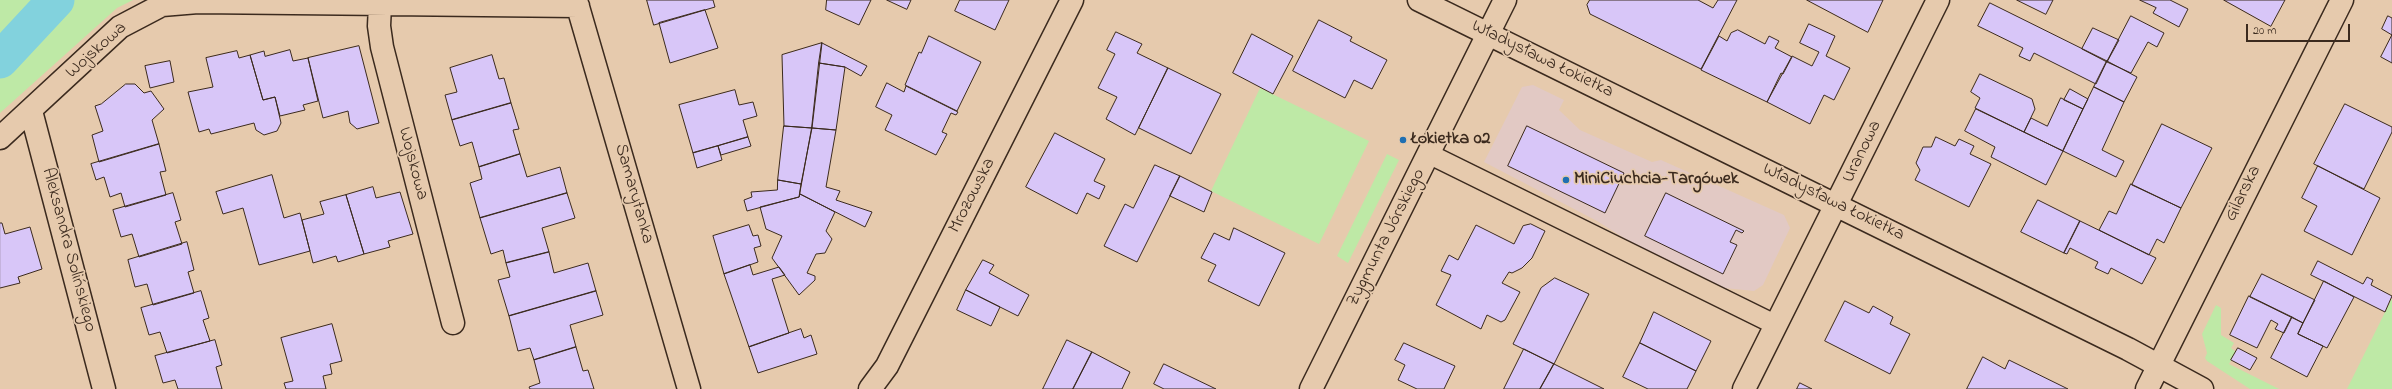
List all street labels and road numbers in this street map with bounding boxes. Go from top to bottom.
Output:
street label: Władysława Łokietka [1468,16,1616,104]
street label: Wojskowa [62,18,132,84]
street label: Uranowa [1839,117,1887,187]
street label: Wojskowa [392,125,432,203]
street label: Samarytanka [608,142,658,246]
street label: Mrozowska [945,155,1001,237]
street label: Władysława Łokietka [1759,159,1907,247]
street label: Gilarska [2221,162,2267,226]
street label: Aleksandra Solińskiego [36,166,100,334]
street label: Zygmunta Jórskiego [1343,166,1431,310]

